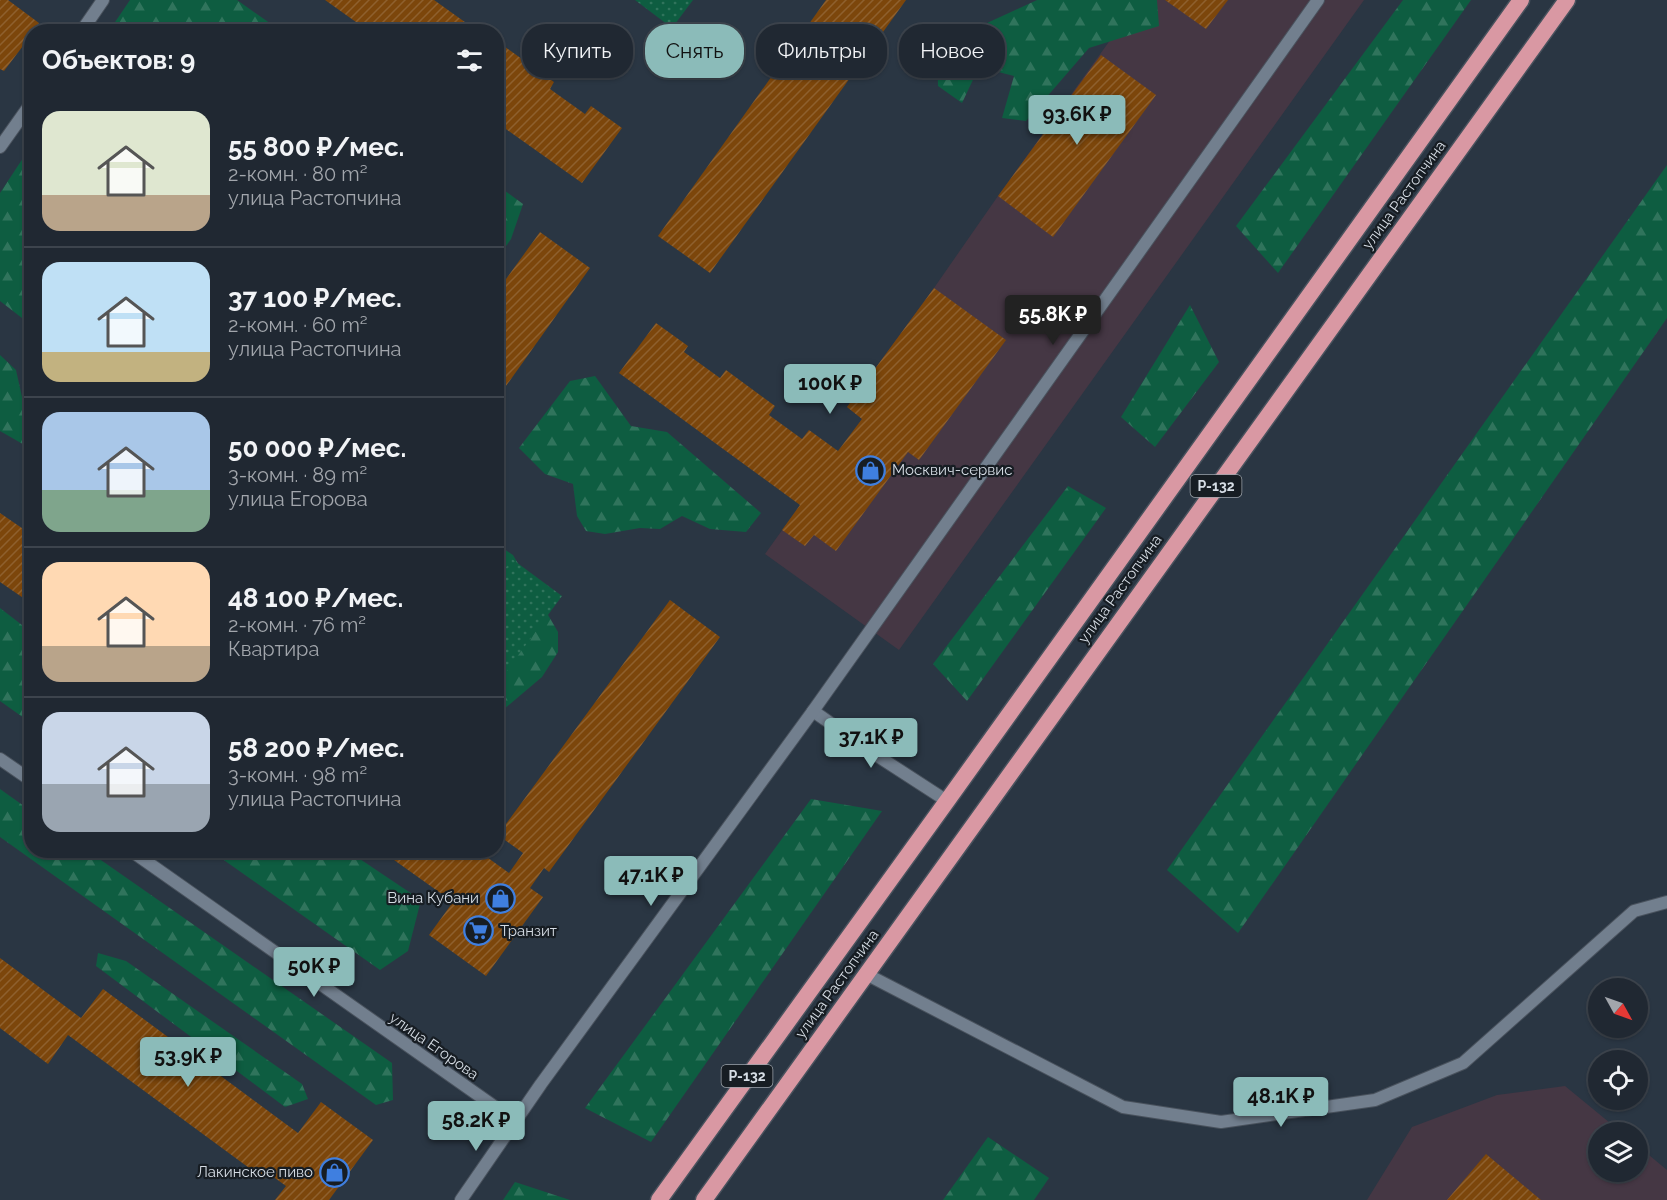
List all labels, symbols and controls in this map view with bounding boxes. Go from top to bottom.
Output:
chip: Купить [522,24,633,78]
chip: Снять [645,24,744,78]
chip: Фильтры [756,24,887,78]
chip: Новое [899,24,1005,78]
icon: filters [453,44,486,77]
text: Объектов: 9 [42,45,195,75]
pin: 93.6K ₽ [1022,95,1132,146]
text: 93.6K ₽ [1042,102,1112,126]
text: 55 800 ₽/мес. [228,132,404,162]
icon: home [90,135,162,207]
street label: улица Растопчина [1358,137,1450,253]
text: 2-комн. · 80 m² [228,162,367,186]
text: улица Растопчина [228,186,401,210]
text: 37 100 ₽/мес. [228,283,402,313]
icon: home [90,286,162,358]
pin: 55.8K ₽ [998,295,1108,346]
text: 55.8K ₽ [1019,302,1087,326]
text: 2-комн. · 60 m² [228,313,368,337]
text: улица Растопчина [228,337,401,361]
pin: 100K ₽ [781,364,879,415]
text: 100K ₽ [798,371,862,395]
text: 50 000 ₽/мес. [228,433,406,463]
icon: home [90,436,162,508]
shop icon: Москвич-сервис [855,454,887,486]
place label: Москвич-сервис [892,461,1012,479]
text: 3-комн. · 89 m² [228,463,367,487]
road number: Р-132 [1190,475,1242,497]
text: улица Егорова [228,487,368,511]
street label: улица Растопчина [1074,531,1166,647]
text: 48 100 ₽/мес. [228,583,403,613]
icon: home [90,586,162,658]
text: 2-комн. · 76 m² [228,613,366,637]
text: Квартира [228,637,319,661]
pin: 37.1K ₽ [816,718,926,769]
text: 37.1K ₽ [838,725,904,749]
text: 58 200 ₽/мес. [228,733,405,763]
icon: home [90,736,162,808]
text: 3-комн. · 98 m² [228,763,367,787]
text: улица Растопчина [228,787,401,811]
pin: 47.1K ₽ [596,856,706,907]
text: 47.1K ₽ [618,863,684,887]
shop icon: Вина Кубани [484,882,516,914]
place label: Вина Кубани [387,889,479,907]
supermarket icon: Транзит [463,915,495,947]
place label: Транзит [500,922,557,940]
street label: улица Растопчина [791,926,883,1042]
pin: 50K ₽ [272,947,356,998]
text: 50K ₽ [288,954,340,978]
north arrow [1588,978,1648,1038]
map controls [1588,978,1648,1182]
street label: улица Егорова [386,1009,482,1083]
pin: 53.9K ₽ [133,1037,243,1088]
text: 53.9K ₽ [154,1044,222,1068]
button: locate [1588,1050,1648,1110]
road number: Р-132 [722,1065,772,1087]
pin: 48.1K ₽ [1226,1077,1336,1128]
text: 48.1K ₽ [1247,1084,1315,1108]
pin: 58.2K ₽ [421,1101,531,1152]
text: 58.2K ₽ [442,1108,510,1132]
button: layers [1588,1122,1648,1182]
shop icon: Лакинское пиво [318,1156,350,1188]
place label: Лакинское пиво [197,1163,313,1181]

